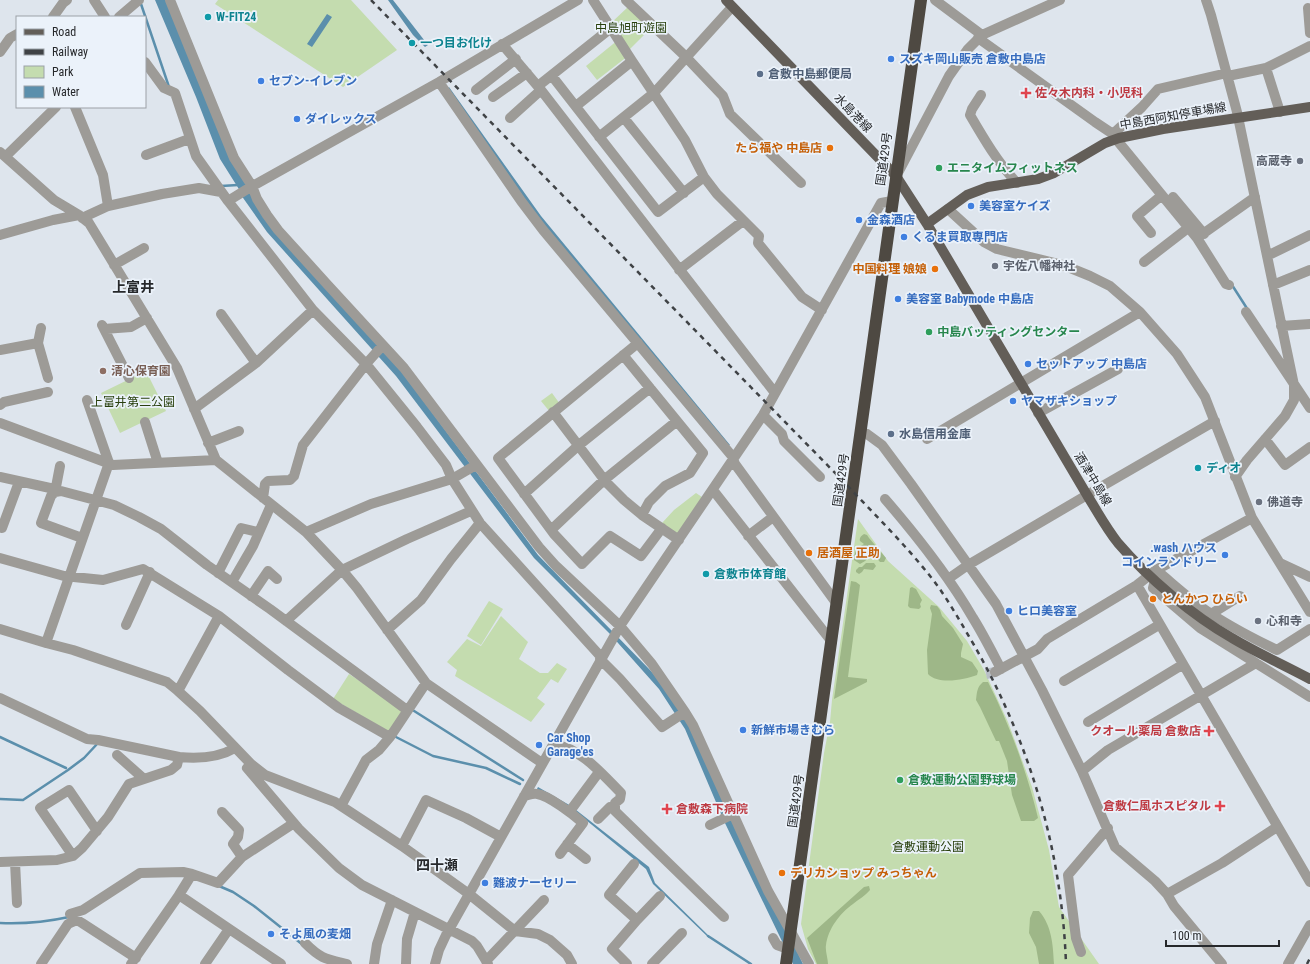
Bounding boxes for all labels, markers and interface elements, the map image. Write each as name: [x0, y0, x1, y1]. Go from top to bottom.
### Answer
place label: W-FIT24: [216, 10, 256, 24]
marker: W-FIT24: [203, 12, 213, 22]
legend: [16, 16, 146, 108]
park label: 中島旭町遊園: [595, 21, 667, 35]
text: Road: [52, 25, 76, 39]
place label: 一つ目お化け: [420, 36, 492, 50]
marker: 一つ目お化け: [407, 38, 417, 48]
text: Railway: [52, 45, 88, 59]
place label: スズキ岡山販売 倉敷中島店: [899, 52, 1046, 66]
marker: スズキ岡山販売 倉敷中島店: [886, 54, 896, 64]
text: Park: [52, 65, 74, 79]
place label: 倉敷中島郵便局: [768, 67, 852, 81]
marker: 倉敷中島郵便局: [755, 69, 765, 79]
place label: セブン-イレブン: [269, 74, 357, 88]
marker: セブン-イレブン: [256, 76, 266, 86]
text: Water: [52, 85, 80, 99]
place label: 佐々木内科・小児科: [1035, 86, 1143, 100]
marker: 佐々木内科・小児科: [1020, 87, 1032, 99]
street label: 水島港線: [831, 91, 875, 135]
street label: 中島西阿知停車場線: [1119, 100, 1227, 132]
place label: ダイレックス: [305, 112, 377, 126]
marker: ダイレックス: [292, 114, 302, 124]
street label: 国道429号: [873, 131, 895, 187]
place label: たら福や 中島店: [735, 141, 822, 155]
marker: たら福や 中島店: [825, 143, 835, 153]
place label: 高蔵寺: [1256, 154, 1292, 168]
marker: 高蔵寺: [1295, 156, 1305, 166]
place label: エニタイムフィットネス: [947, 161, 1078, 175]
marker: エニタイムフィットネス: [934, 163, 944, 173]
place label: 美容室ケイズ: [979, 199, 1050, 213]
marker: 美容室ケイズ: [966, 201, 976, 211]
place label: 金森酒店: [867, 213, 915, 227]
marker: 金森酒店: [854, 215, 864, 225]
place label: くるま買取専門店: [912, 230, 1008, 244]
marker: くるま買取専門店: [899, 232, 909, 242]
place label: 宇佐八幡神社: [1003, 259, 1075, 273]
marker: 宇佐八幡神社: [990, 261, 1000, 271]
place label: 中国料理 娘娘: [852, 262, 927, 276]
marker: 中国料理 娘娘: [930, 264, 940, 274]
district label: 上富井: [112, 279, 154, 295]
place label: 美容室 Babymode 中島店: [906, 292, 1034, 306]
marker: 美容室 Babymode 中島店: [893, 294, 903, 304]
place label: 中島バッティングセンター: [937, 325, 1080, 339]
marker: 中島バッティングセンター: [924, 327, 934, 337]
place label: セットアップ 中島店: [1036, 357, 1147, 371]
marker: セットアップ 中島店: [1023, 359, 1033, 369]
place label: 清心保育園: [111, 364, 171, 378]
marker: 清心保育園: [98, 366, 108, 376]
place label: ヤマザキショップ: [1021, 394, 1117, 408]
park label: 上富井第二公園: [91, 395, 175, 409]
marker: ヤマザキショップ: [1008, 396, 1018, 406]
place label: 水島信用金庫: [899, 427, 971, 441]
marker: 水島信用金庫: [886, 429, 896, 439]
street label: 酒津中島線: [1072, 450, 1114, 508]
street label: 国道429号: [830, 452, 852, 508]
place label: ディオ: [1206, 461, 1241, 475]
marker: ディオ: [1193, 463, 1203, 473]
place label: 佛道寺: [1267, 495, 1303, 509]
marker: 佛道寺: [1254, 497, 1264, 507]
place label: .wash ハウス コインランドリー: [1121, 541, 1217, 569]
place label: 居酒屋 正助: [817, 546, 880, 560]
marker: 居酒屋 正助: [804, 548, 814, 558]
marker: .wash ハウス コインランドリー: [1220, 550, 1230, 560]
place label: 倉敷市体育館: [714, 567, 786, 581]
marker: 倉敷市体育館: [701, 569, 711, 579]
place label: とんかつ ひらい: [1161, 592, 1248, 606]
marker: とんかつ ひらい: [1148, 594, 1158, 604]
place label: ヒロ美容室: [1017, 604, 1077, 618]
marker: ヒロ美容室: [1004, 606, 1014, 616]
place label: 心和寺: [1266, 614, 1302, 628]
marker: 心和寺: [1253, 616, 1263, 626]
place label: 新鮮市場きむら: [751, 723, 835, 737]
place label: クオール薬局 倉敷店: [1090, 724, 1201, 738]
marker: 新鮮市場きむら: [738, 725, 748, 735]
marker: クオール薬局 倉敷店: [1204, 726, 1214, 736]
place label: Car Shop Garage'es: [547, 731, 594, 759]
marker: Car Shop Garage'es: [534, 740, 544, 750]
street label: 国道429号: [785, 773, 807, 829]
place label: 倉敷運動公園野球場: [908, 773, 1016, 787]
marker: 倉敷運動公園野球場: [895, 775, 905, 785]
place label: 倉敷仁風ホスピタル: [1103, 799, 1211, 813]
marker: 倉敷仁風ホスピタル: [1214, 800, 1226, 812]
place label: 倉敷森下病院: [676, 802, 748, 816]
marker: 倉敷森下病院: [661, 803, 673, 815]
park label: 倉敷運動公園: [892, 840, 964, 854]
district label: 四十瀬: [416, 857, 458, 873]
place label: デリカショップ みっちゃん: [790, 866, 937, 880]
marker: デリカショップ みっちゃん: [777, 868, 787, 878]
place label: 難波ナーセリー: [493, 876, 577, 890]
marker: 難波ナーセリー: [480, 878, 490, 888]
scale bar: [1166, 922, 1279, 948]
place label: そよ風の麦畑: [279, 927, 351, 941]
marker: そよ風の麦畑: [266, 929, 276, 939]
text: 100 m: [1172, 929, 1202, 943]

